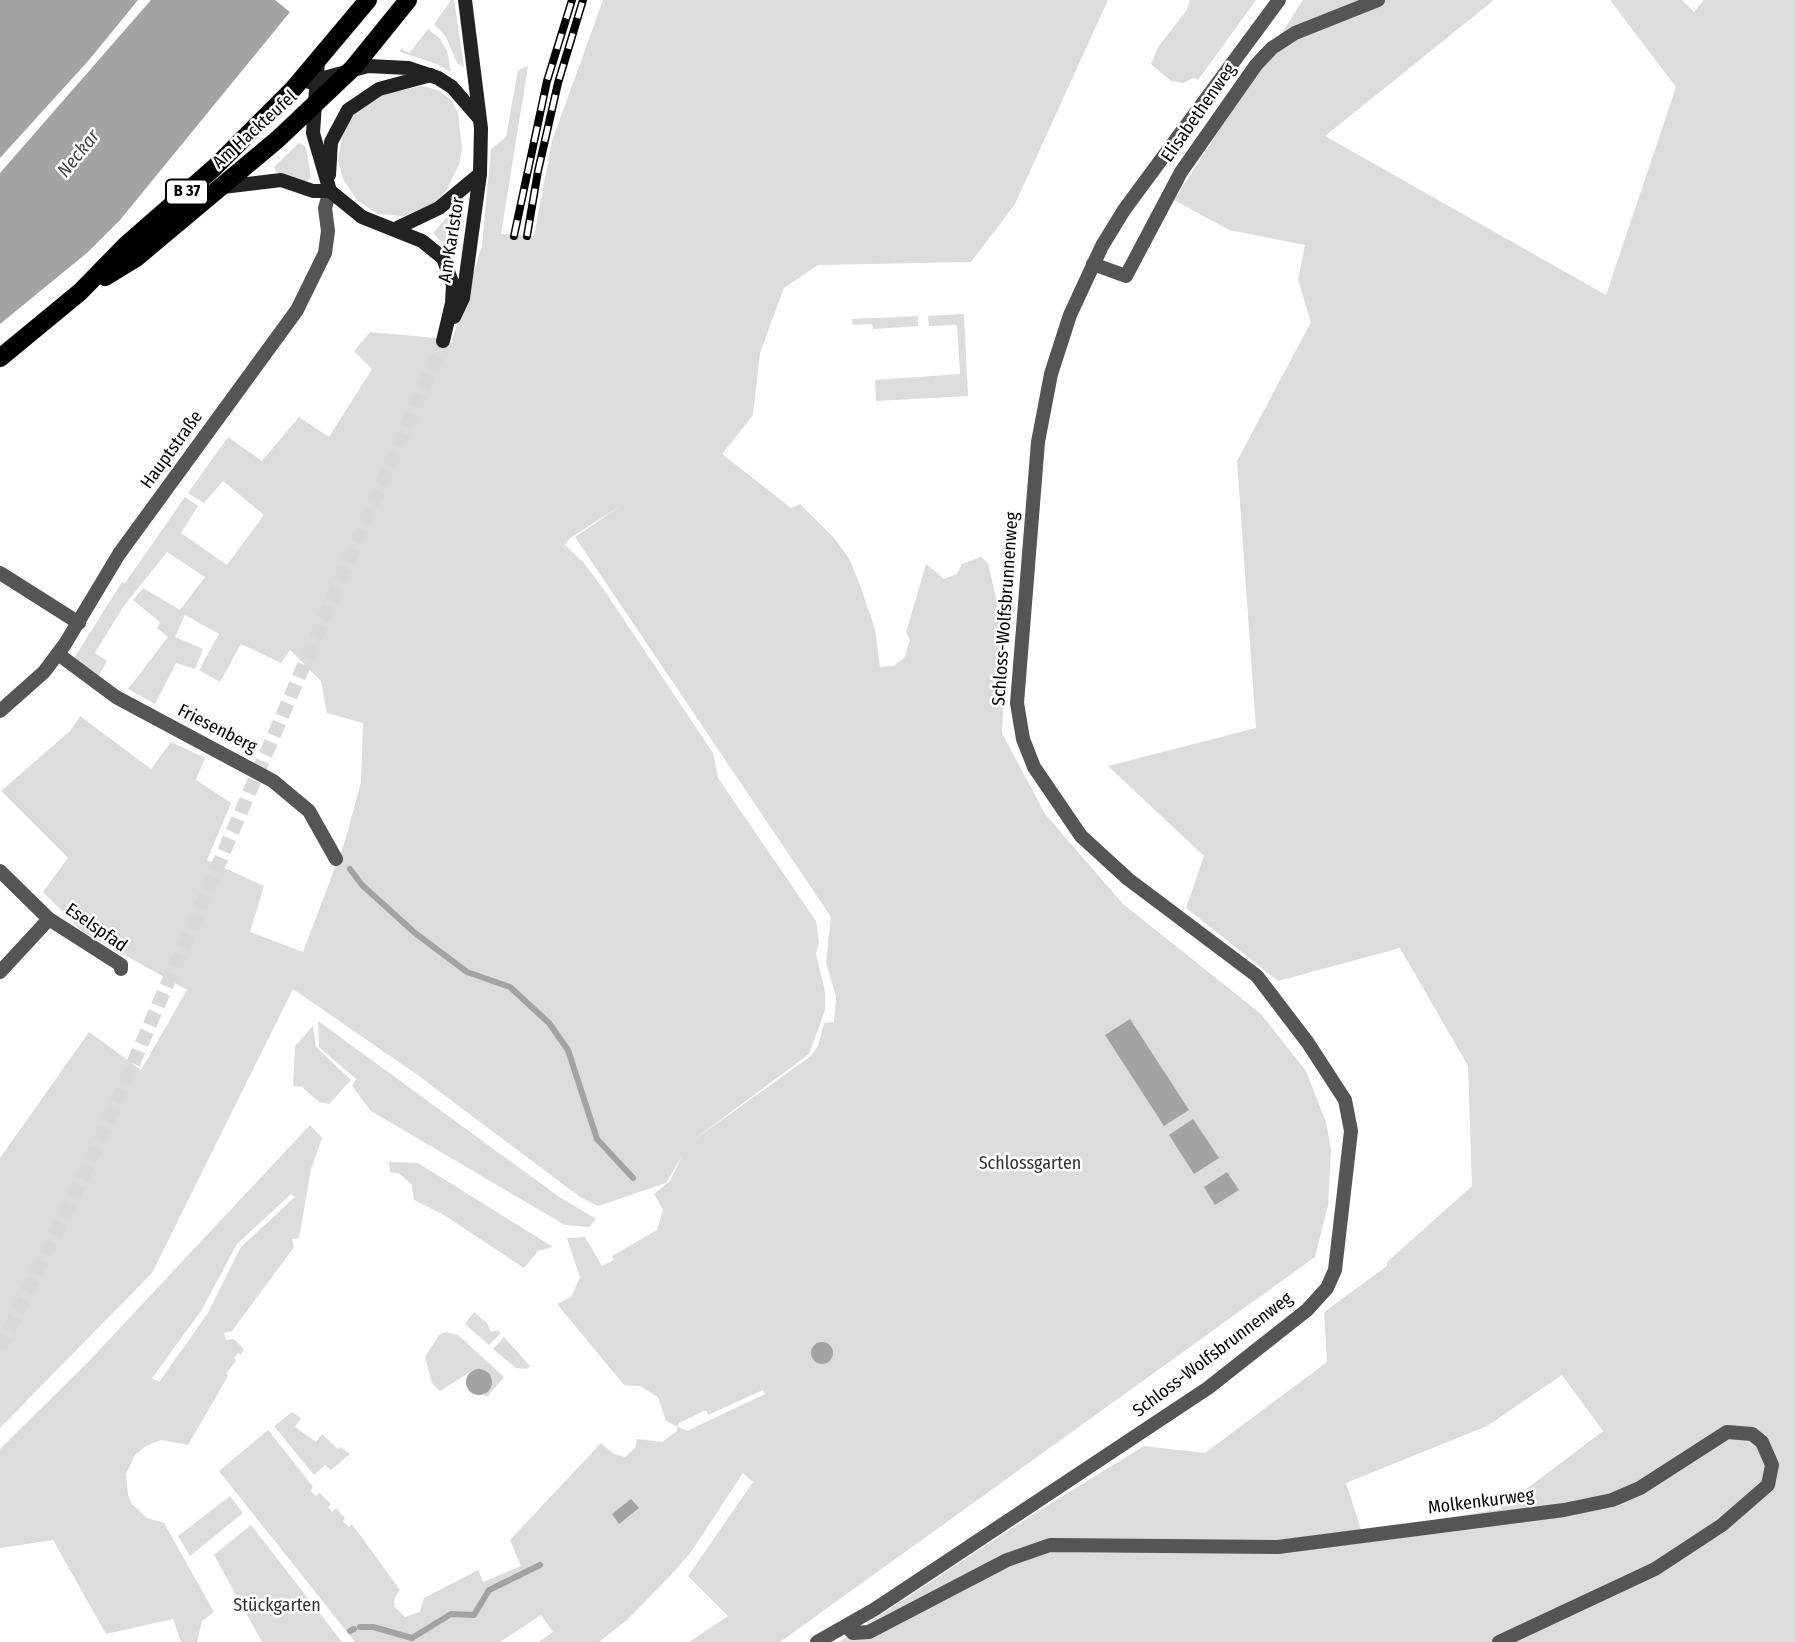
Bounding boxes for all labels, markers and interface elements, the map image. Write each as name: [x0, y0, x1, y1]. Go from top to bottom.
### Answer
street label: Elisabethenweg: [1157, 60, 1241, 166]
street label: Am Hackteufel: [208, 86, 302, 174]
water label: Neckar: [53, 126, 105, 182]
road number: B 37: [166, 180, 208, 204]
street label: Am Karlstor: [435, 196, 469, 284]
street label: Hauptstraße: [136, 407, 208, 493]
street label: Schloss-Wolfsbrunnenweg: [988, 511, 1024, 707]
street label: Friesenberg: [174, 700, 260, 758]
street label: Eselspfad: [61, 899, 131, 957]
park label: Schlossgarten: [979, 1153, 1081, 1175]
street label: Schloss-Wolfsbrunnenweg: [1129, 1288, 1297, 1422]
street label: Molkenkurweg: [1427, 1485, 1535, 1519]
park label: Stückgarten: [233, 1595, 321, 1617]

